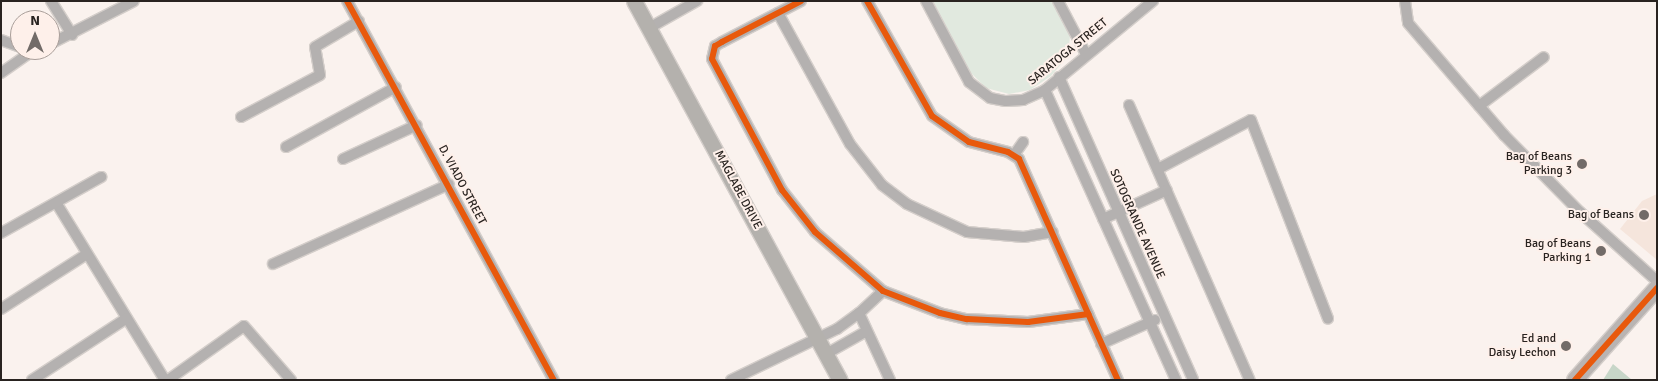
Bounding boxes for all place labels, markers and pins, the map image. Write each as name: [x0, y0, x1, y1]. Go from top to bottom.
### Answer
place label: Bag of Beans Parking 3: [1506, 150, 1572, 178]
marker: Bag of Beans Parking 3: [1576, 158, 1588, 170]
place label: Bag of Beans: [1568, 208, 1634, 222]
marker: Bag of Beans: [1638, 209, 1650, 221]
place label: Bag of Beans Parking 1: [1525, 237, 1591, 265]
marker: Bag of Beans Parking 1: [1595, 245, 1607, 257]
place label: Ed and Daisy Lechon: [1489, 332, 1556, 360]
marker: Ed and Daisy Lechon: [1560, 340, 1572, 352]

